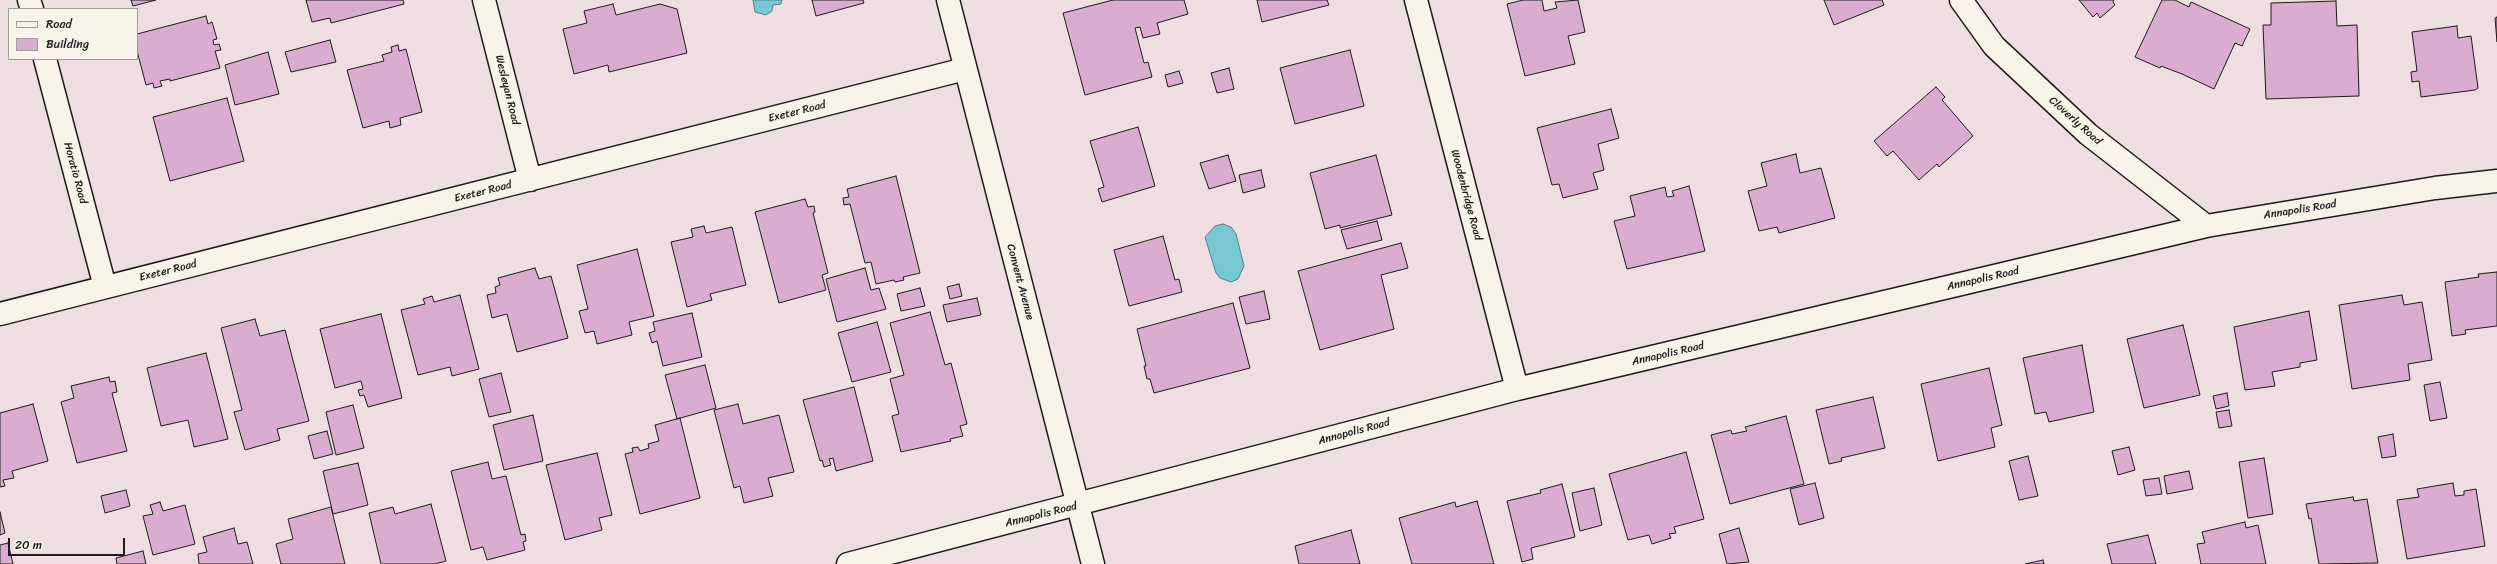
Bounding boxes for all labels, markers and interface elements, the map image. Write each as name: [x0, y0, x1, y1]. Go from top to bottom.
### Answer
legend: [8, 8, 138, 60]
text: Road: [46, 13, 72, 35]
text: Building: [46, 33, 89, 55]
street label: Wesleyan Road: [492, 54, 522, 126]
street label: Cloverly Road: [2046, 94, 2104, 148]
street label: Exeter Road: [767, 98, 827, 126]
street label: Horatio Road: [60, 141, 90, 205]
street label: Woodenbridge Road: [1448, 148, 1484, 242]
street label: Exeter Road: [453, 178, 513, 206]
street label: Annapolis Road: [2263, 198, 2337, 222]
street label: Convent Avenue: [1004, 243, 1036, 321]
street label: Exeter Road: [138, 257, 198, 285]
street label: Annapolis Road: [1946, 264, 2020, 294]
street label: Annapolis Road: [1631, 339, 1705, 369]
street label: Annapolis Road: [1317, 416, 1391, 448]
street label: Annapolis Road: [1004, 500, 1078, 530]
scale bar: [10, 530, 127, 556]
text: 20 m: [15, 534, 42, 556]

